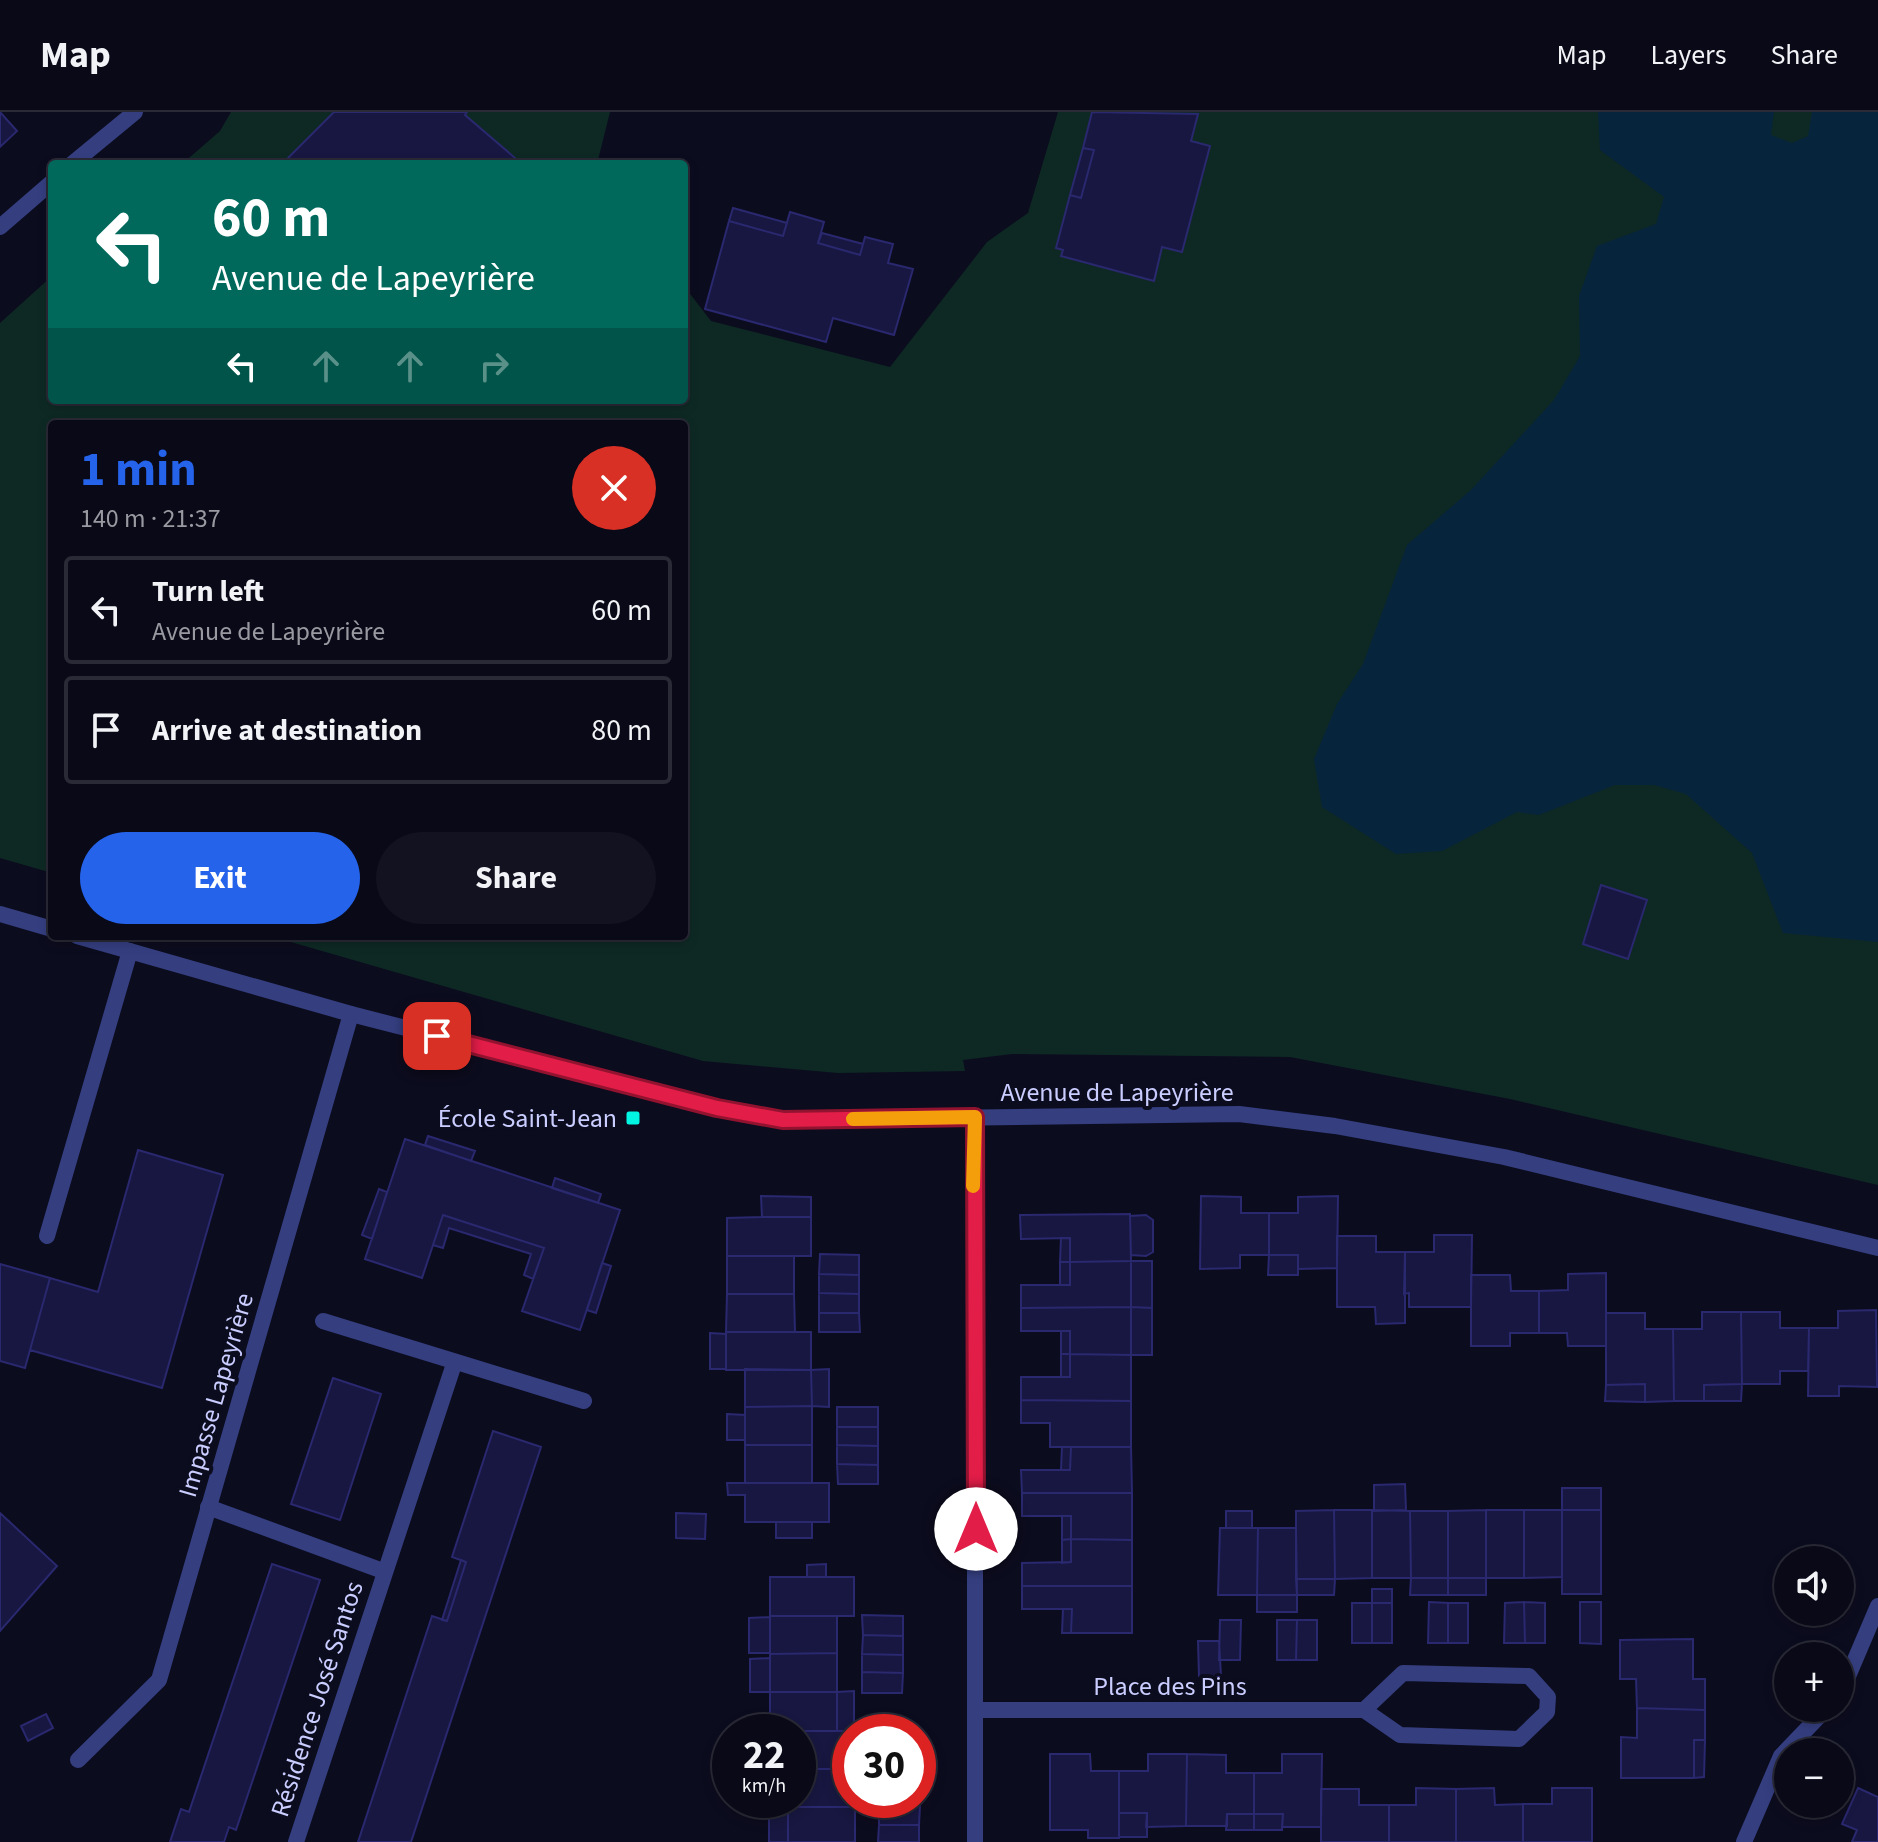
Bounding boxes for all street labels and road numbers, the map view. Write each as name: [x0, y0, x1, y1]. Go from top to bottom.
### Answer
street label: Avenue de Lapeyrière: [1000, 1074, 1234, 1111]
street label: Impasse Lapeyrière: [169, 1289, 263, 1501]
street label: Résidence José Santos: [261, 1576, 373, 1822]
street label: Place des Pins: [1093, 1668, 1247, 1705]

